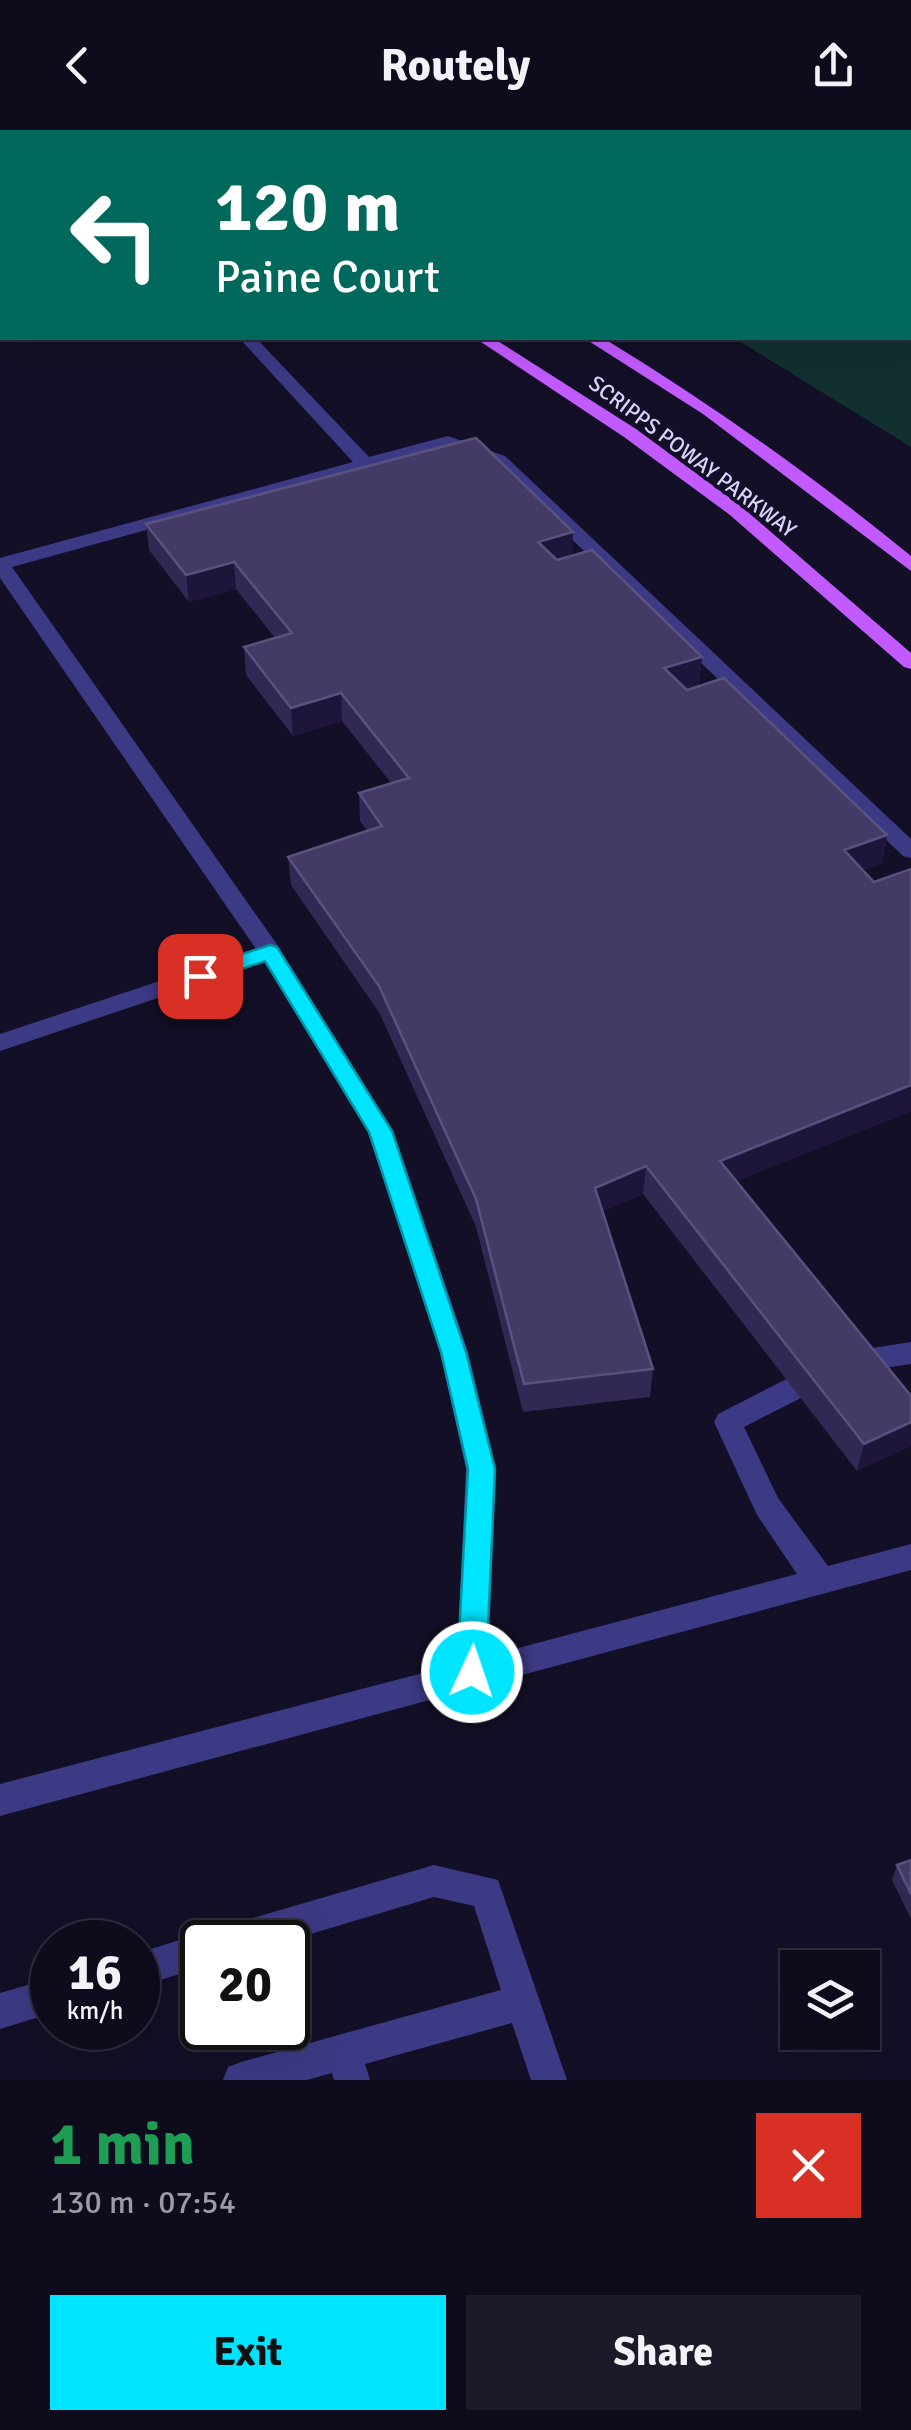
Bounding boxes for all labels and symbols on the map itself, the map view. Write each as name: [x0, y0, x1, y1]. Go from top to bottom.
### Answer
street label: SCRIPPS POWAY PARKWAY: [584, 370, 802, 543]
pin: [158, 934, 243, 1019]
position arrow: [420, 1620, 524, 1724]
speed limit sign: 20: [180, 1920, 310, 2050]

